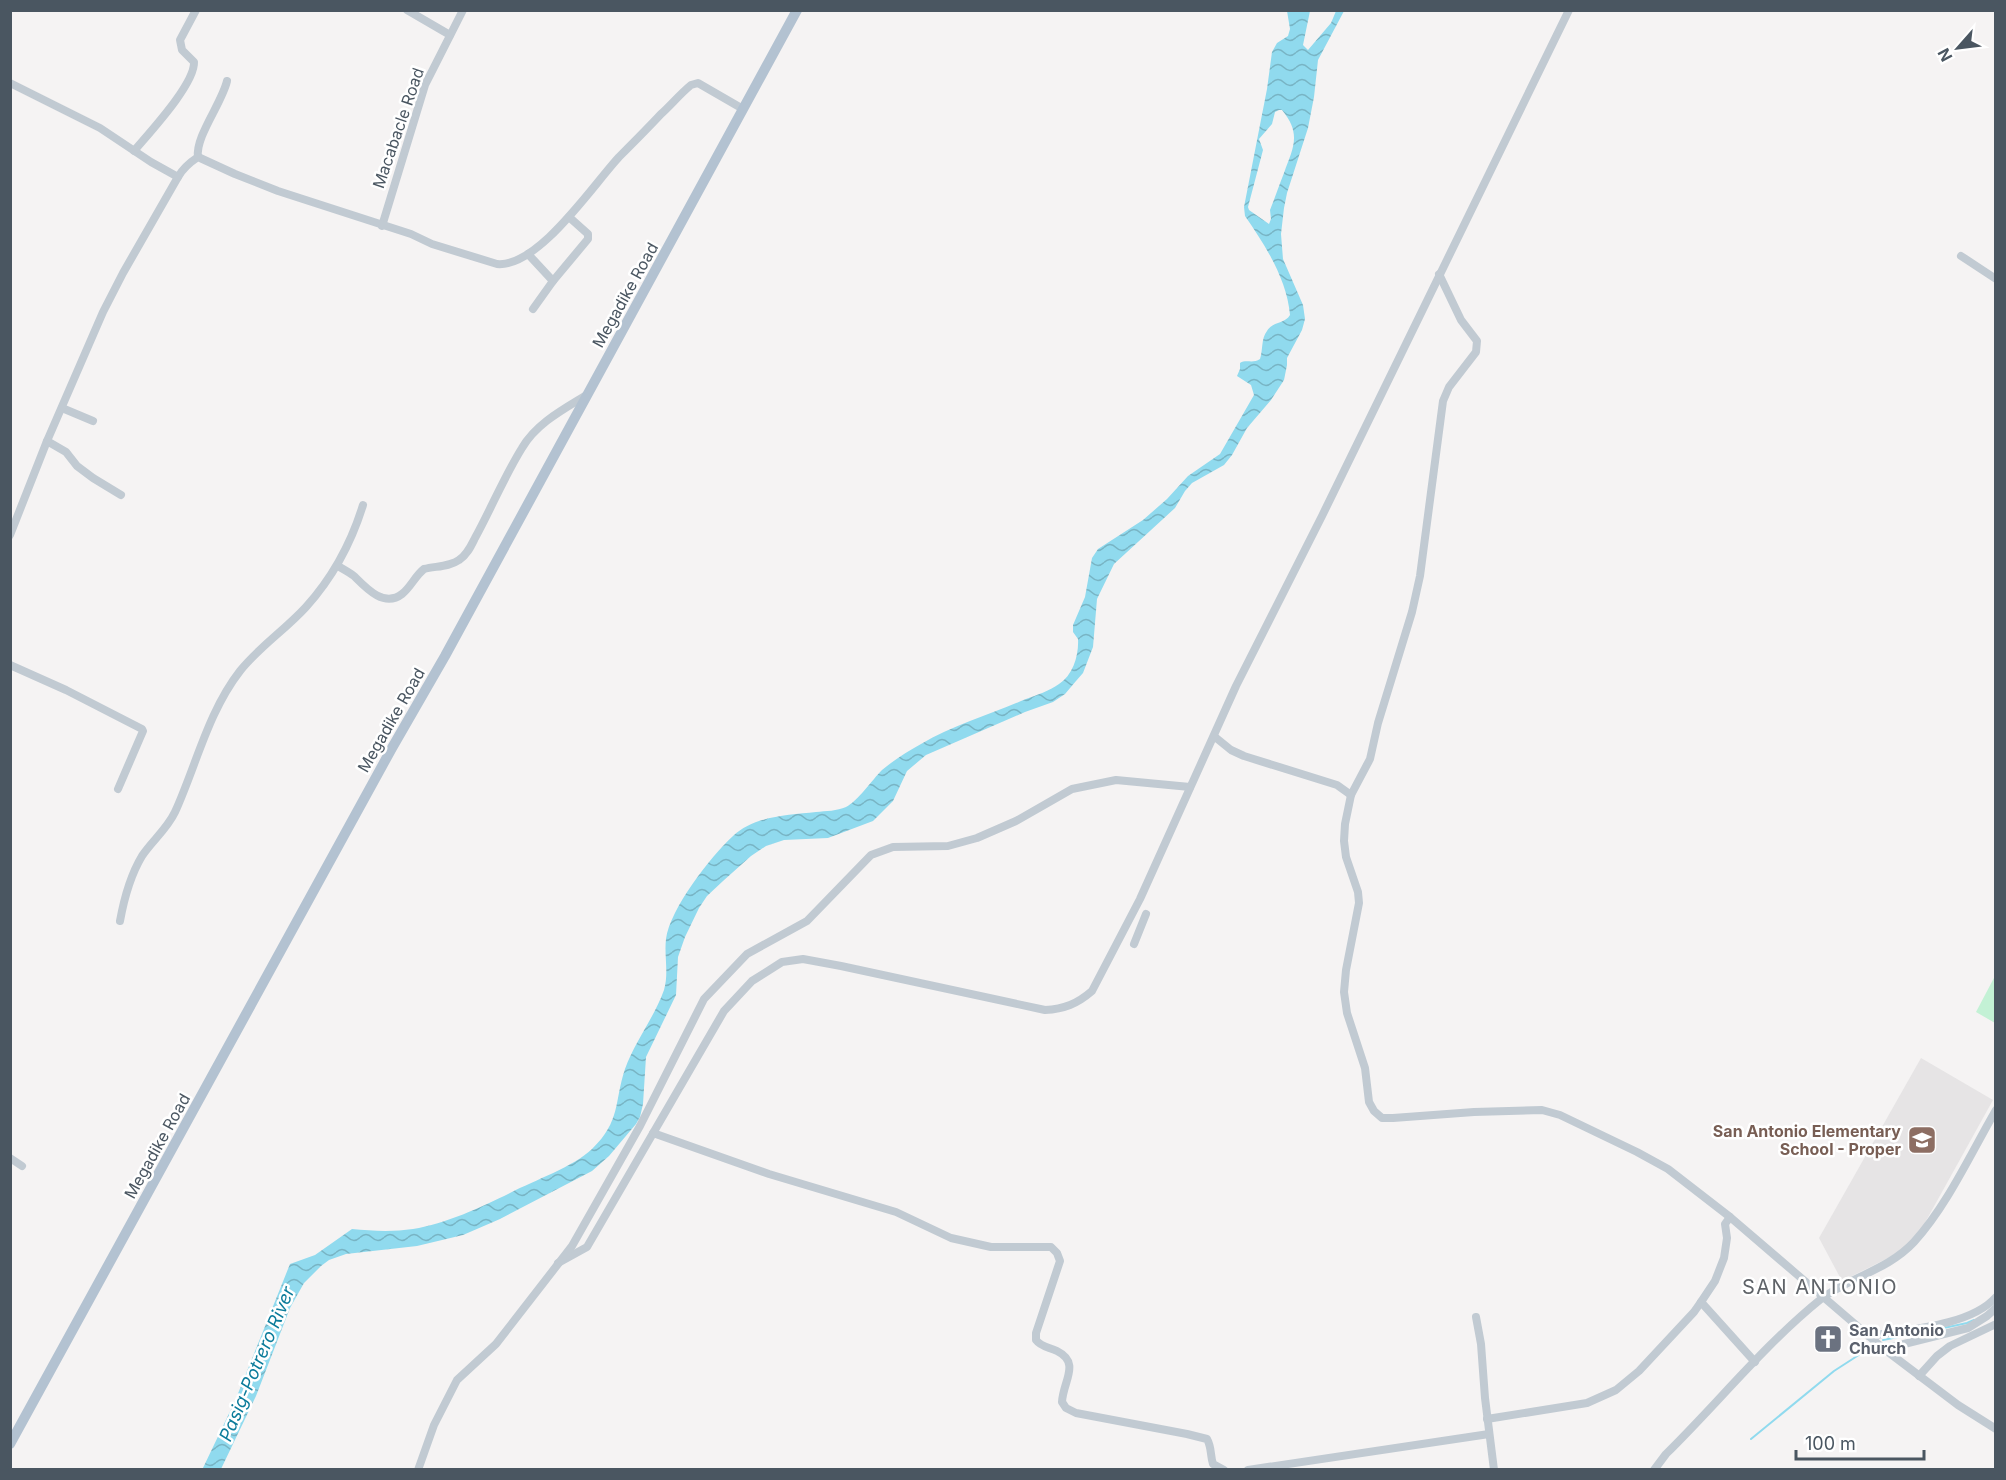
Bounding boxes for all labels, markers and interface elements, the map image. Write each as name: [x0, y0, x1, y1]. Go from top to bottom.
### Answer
north arrow: [1928, 18, 1988, 78]
text: N: [1933, 45, 1956, 65]
street label: Macabacle Road: [368, 65, 428, 191]
street label: Megadike Road: [588, 239, 662, 351]
street label: Megadike Road: [353, 664, 429, 776]
street label: Megadike Road: [120, 1090, 194, 1202]
place label: San Antonio Elementary School - Proper: [1713, 1121, 1901, 1159]
school or university icon: San Antonio Elementary School - Proper: [1906, 1124, 1938, 1156]
district label: SAN ANTONIO: [1742, 1275, 1898, 1299]
water label: Pasig-Potrero River: [214, 1282, 299, 1444]
place label: San Antonio Church: [1849, 1320, 1944, 1358]
church icon: San Antonio Church: [1812, 1323, 1844, 1355]
scale bar: [1796, 1423, 1924, 1461]
text: 100 m: [1805, 1433, 1856, 1454]

